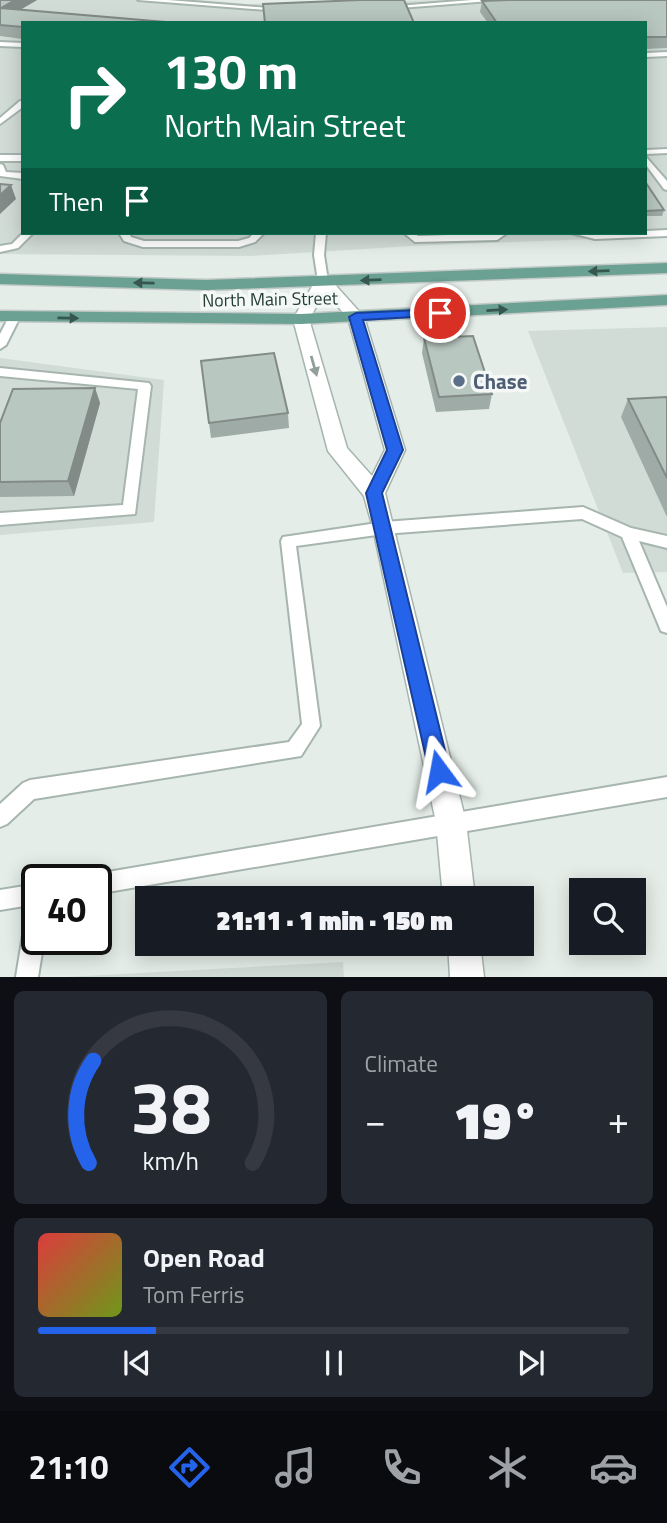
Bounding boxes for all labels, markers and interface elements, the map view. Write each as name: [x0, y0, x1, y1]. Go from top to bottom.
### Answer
text: 130 m: [164, 33, 298, 108]
icon: right: [49, 49, 140, 140]
text: North Main Street: [164, 101, 406, 149]
text: Then: [49, 182, 104, 221]
icon: arrive: [118, 182, 156, 220]
one-way arrow: [588, 266, 610, 277]
one-way arrow: [360, 274, 382, 286]
one-way arrow: [133, 278, 155, 289]
pin: [410, 283, 470, 343]
street label: North Main Street: [202, 284, 339, 314]
icon: arrive: [421, 294, 459, 332]
one-way arrow: [487, 304, 509, 315]
one-way arrow: [57, 312, 79, 323]
one-way arrow: [309, 355, 320, 377]
place label: Chase: [473, 365, 527, 397]
marker: Chase: [451, 373, 467, 389]
position arrow: [402, 734, 476, 808]
speed limit sign: 40: [21, 864, 112, 955]
map controls: [569, 878, 646, 955]
button: search: [569, 878, 646, 955]
text: 21:11 · 1 min · 150 m: [216, 901, 453, 940]
text: Climate: [365, 1046, 438, 1081]
text: 38: [129, 1052, 211, 1162]
text: 19°: [454, 1080, 540, 1159]
text: −: [365, 1091, 386, 1149]
text: +: [608, 1091, 629, 1149]
text: km/h: [142, 1142, 199, 1180]
text: Open Road: [143, 1238, 265, 1277]
text: Tom Ferris: [143, 1277, 244, 1312]
icon: previous: [118, 1344, 156, 1382]
icon: pause: [315, 1344, 353, 1382]
icon: next: [512, 1344, 550, 1382]
text: 21:10: [29, 1443, 108, 1491]
icon: directions: [165, 1443, 214, 1492]
icon: music: [271, 1443, 320, 1492]
icon: phone: [377, 1443, 426, 1492]
icon: climate: [483, 1443, 532, 1492]
icon: car: [589, 1443, 638, 1492]

